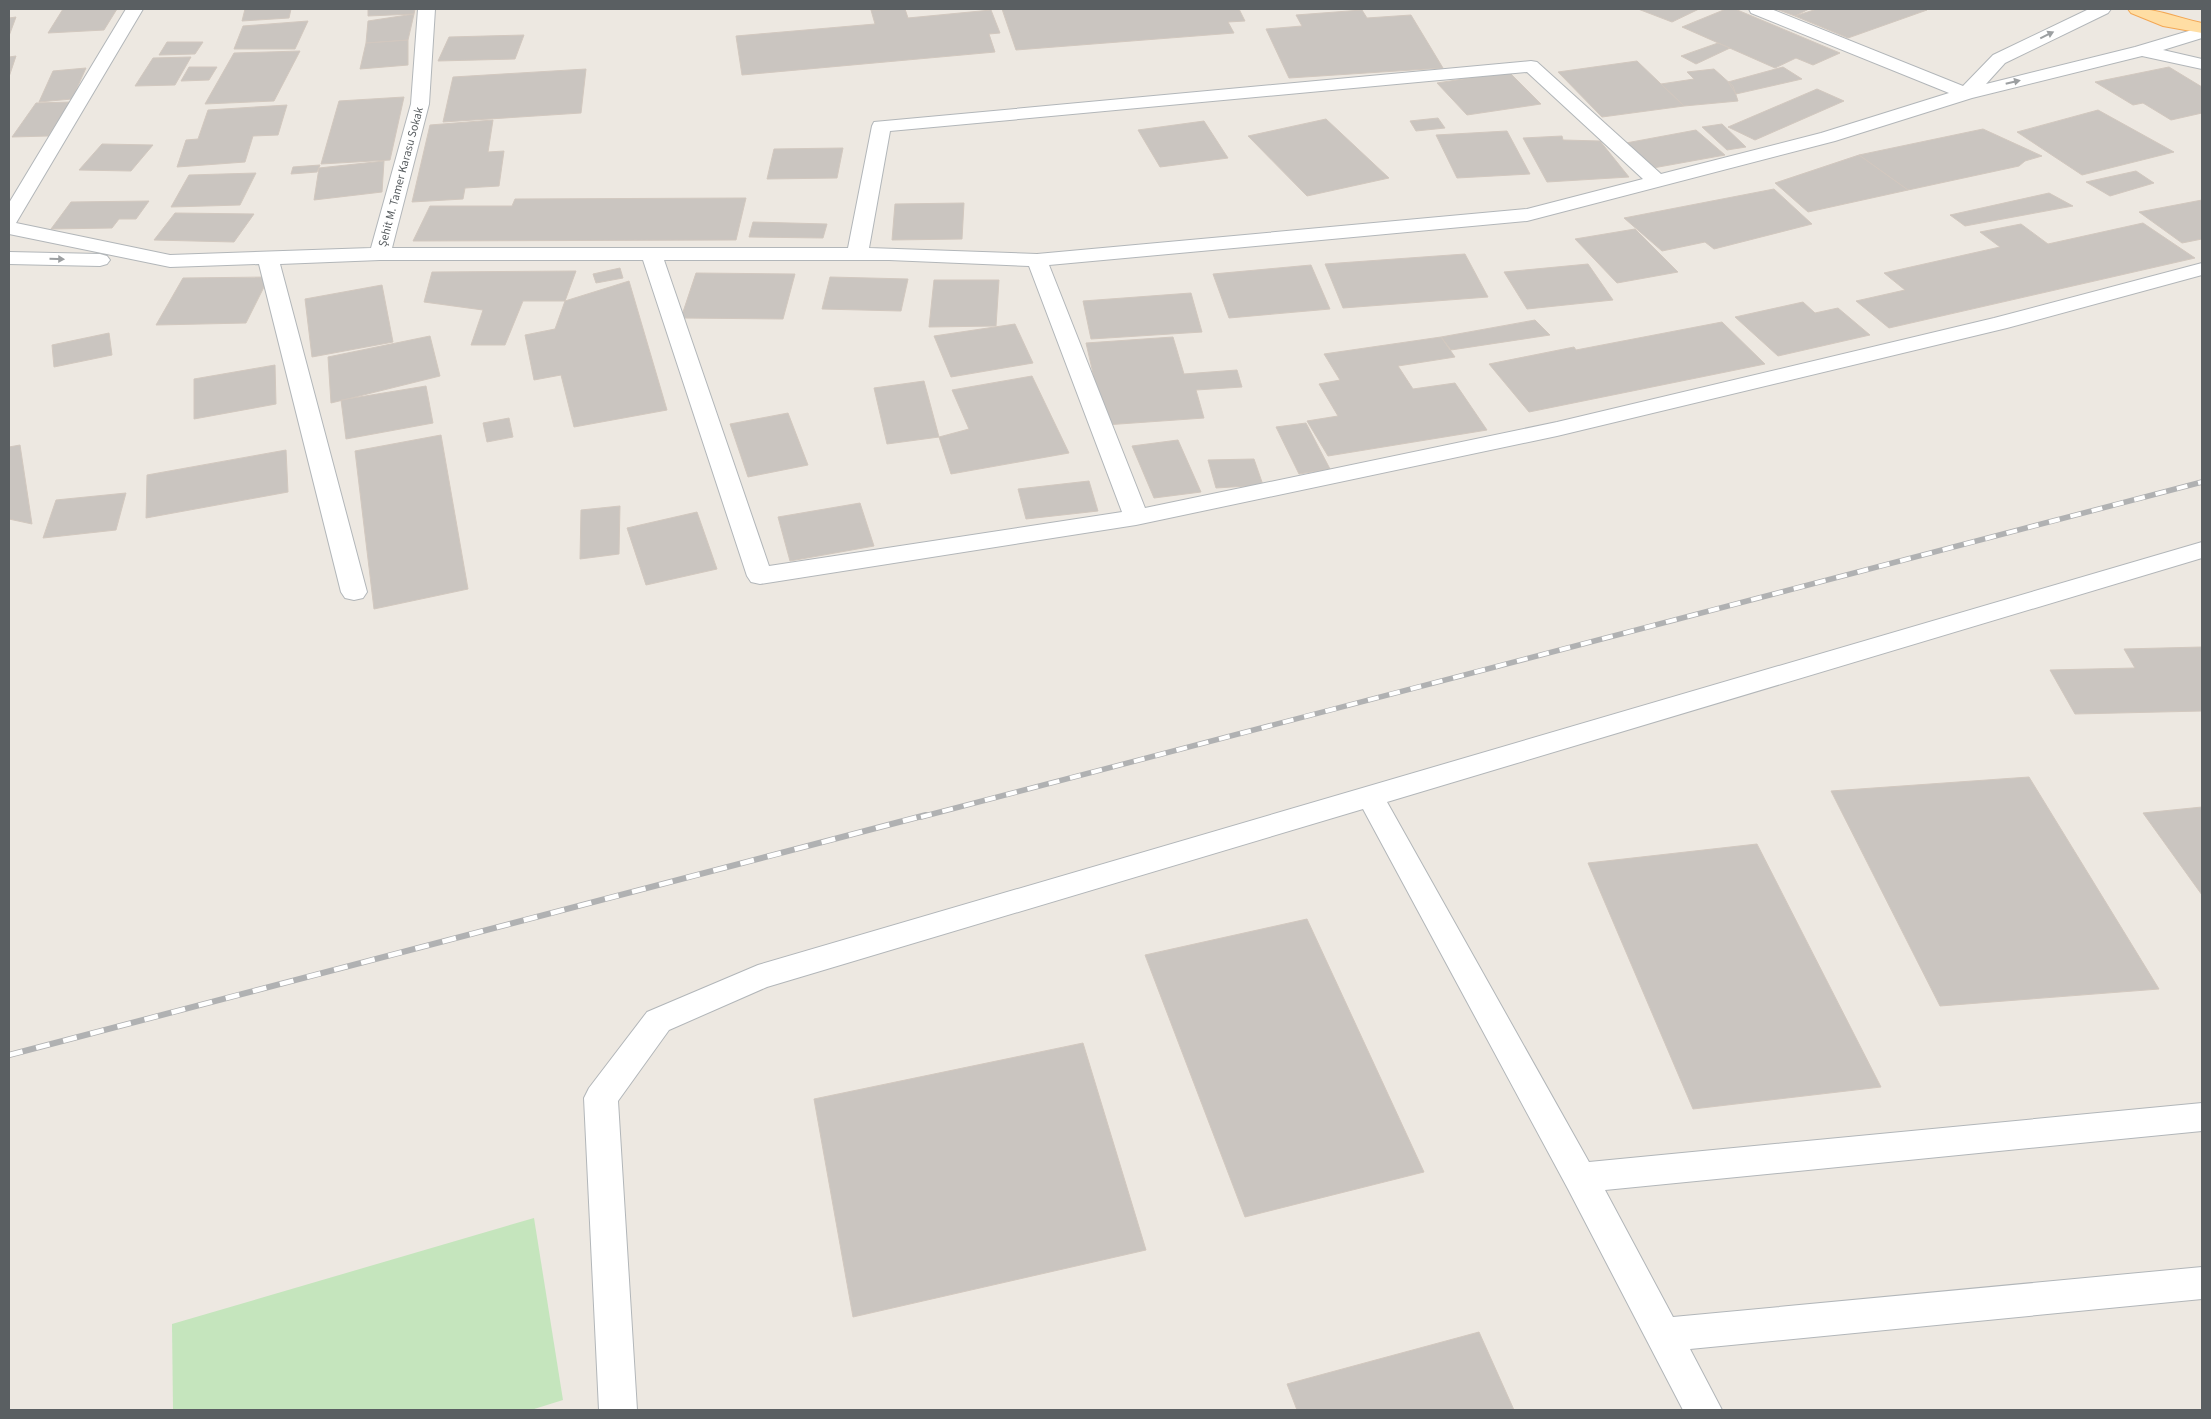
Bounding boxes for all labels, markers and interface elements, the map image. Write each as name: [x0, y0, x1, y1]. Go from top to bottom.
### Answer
one-way arrow: [2039, 31, 2054, 39]
one-way arrow: [2005, 78, 2021, 86]
street label: Şehit M. Tamer Karasu Sokak: [374, 105, 428, 249]
one-way arrow: [50, 255, 66, 263]

